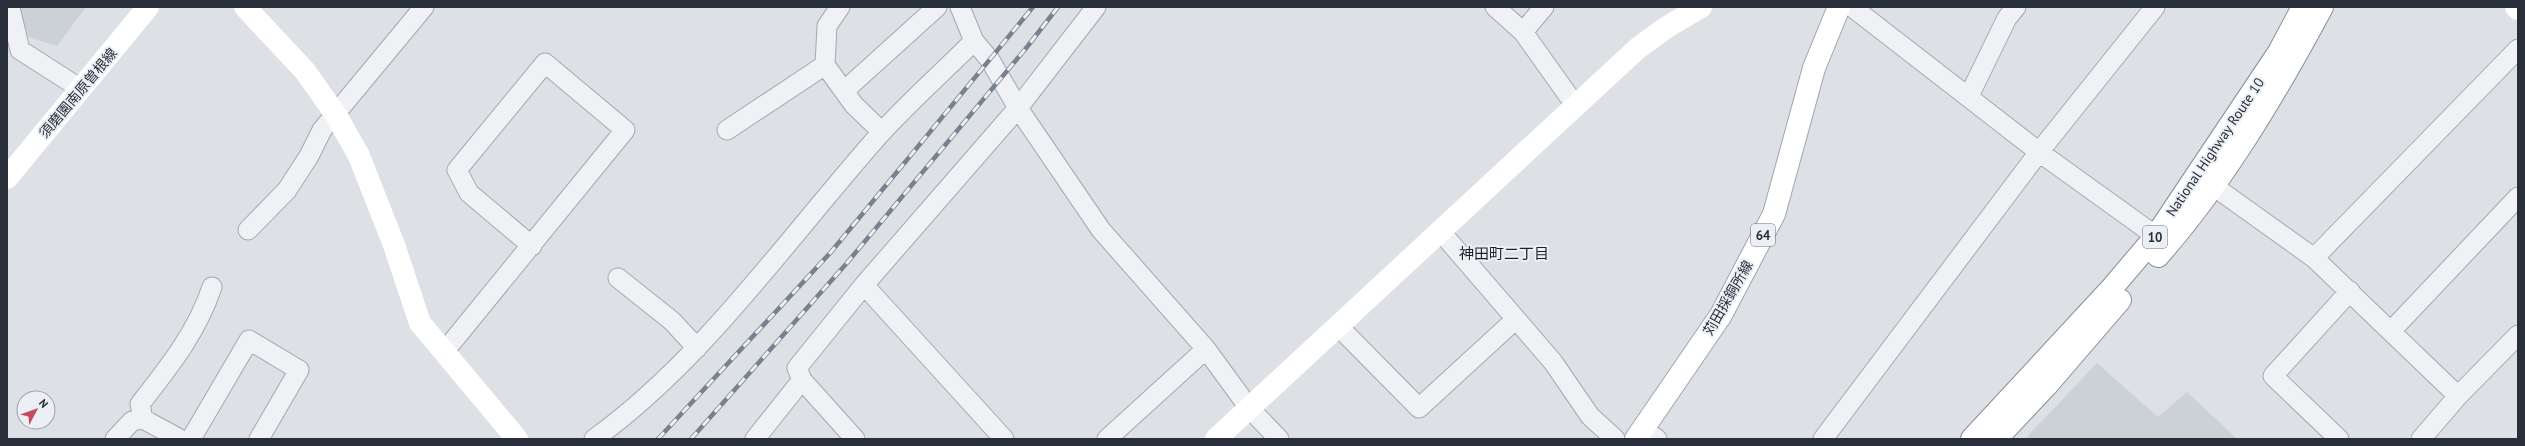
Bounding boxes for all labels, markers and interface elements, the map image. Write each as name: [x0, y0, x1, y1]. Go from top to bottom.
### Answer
street label: 須磨園南原曽根線: [35, 44, 121, 142]
street label: National Highway Route 10: [2162, 74, 2268, 220]
road number: 64: [1751, 224, 1775, 246]
road number: 10: [2143, 226, 2167, 248]
district label: 神田町二丁目: [1459, 244, 1549, 263]
street label: 苅田採銅所線: [1699, 257, 1757, 339]
north arrow: [16, 390, 56, 430]
text: N: [36, 396, 51, 411]

